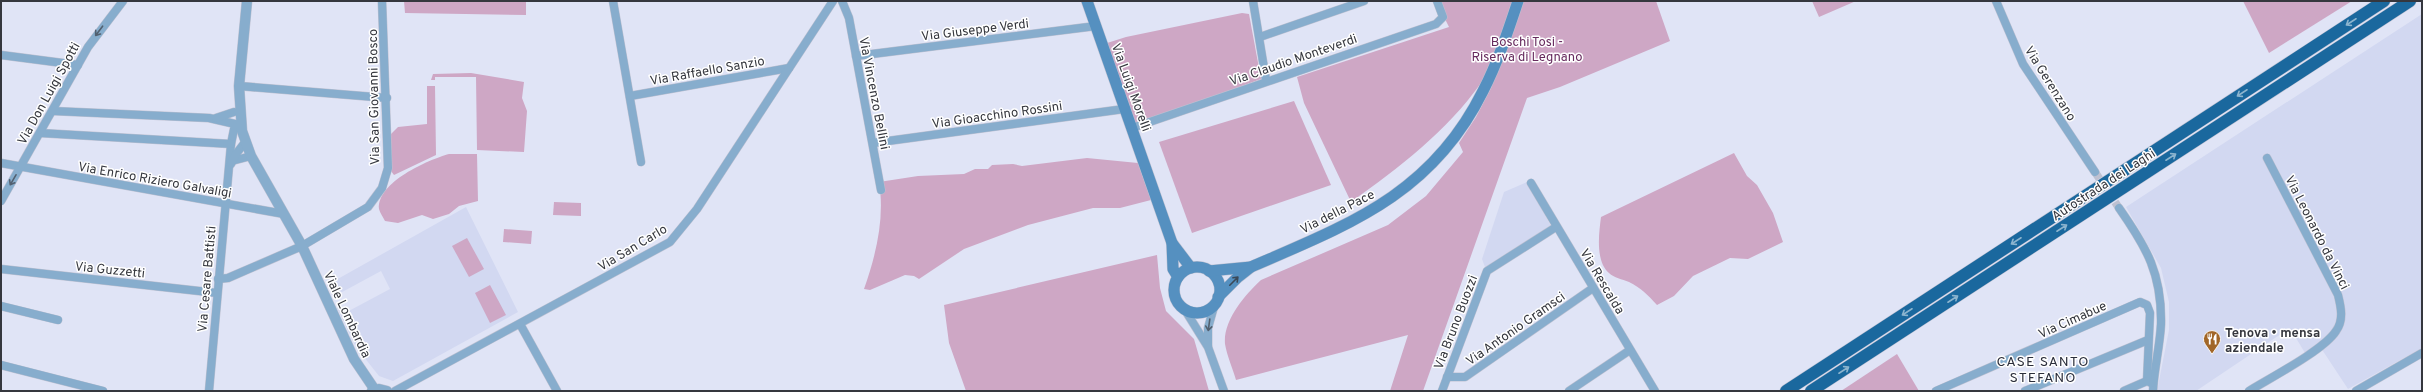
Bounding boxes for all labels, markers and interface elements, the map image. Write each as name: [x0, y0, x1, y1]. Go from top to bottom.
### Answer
street label: Via Giuseppe Verdi: [920, 16, 1030, 46]
one-way arrow: [2346, 18, 2357, 26]
one-way arrow: [94, 26, 103, 37]
street label: Via San Giovanni Bosco: [366, 29, 384, 165]
street label: Via Claudio Monteverdi: [1228, 32, 1360, 90]
park label: Boschi Tosi - Riserva di Legnano: [1471, 35, 1583, 66]
street label: Via Vincenzo Bellini: [854, 36, 892, 151]
street label: Via Don Luigi Spotti: [15, 40, 85, 148]
street label: Via Luigi Morelli: [1107, 41, 1153, 134]
street label: Via Gerenzano: [2020, 44, 2079, 124]
street label: Via Raffaello Sanzio: [649, 54, 766, 90]
one-way arrow: [2236, 90, 2248, 98]
street label: Via Gioacchino Rossini: [931, 99, 1064, 133]
street label: Autostrada dei Laghi: [2049, 146, 2159, 225]
one-way arrow: [2165, 152, 2177, 160]
street label: Via Enrico Riziero Galvaligi: [77, 160, 233, 202]
street label: Via Leonardo da Vinci: [2281, 173, 2352, 293]
one-way arrow: [8, 174, 16, 186]
street label: Via della Pace: [1298, 187, 1378, 238]
street label: Via San Carlo: [596, 222, 671, 276]
one-way arrow: [2056, 224, 2067, 232]
street label: Via Cesare Battisti: [195, 225, 221, 333]
one-way arrow: [2011, 237, 2022, 245]
street label: Via Rescalda: [1575, 246, 1627, 318]
street label: Via Guzzetti: [74, 259, 146, 283]
street label: Viale Lombardia: [319, 269, 373, 361]
street label: Via Bruno Buozzi: [1432, 273, 1482, 372]
one-way arrow: [1229, 276, 1239, 286]
street label: Via Antonio Gramsci: [1463, 289, 1569, 370]
one-way arrow: [1947, 295, 1958, 303]
street label: Via Cimabue: [2036, 299, 2109, 343]
one-way arrow: [1902, 308, 1913, 316]
one-way arrow: [1205, 318, 1213, 331]
place label: Tenova • mensa aziendale: [2225, 326, 2320, 357]
restaurant icon: Tenova • mensa aziendale: [2202, 329, 2222, 354]
district label: CASE SANTO STEFANO: [1997, 354, 2089, 387]
one-way arrow: [1838, 366, 1849, 374]

